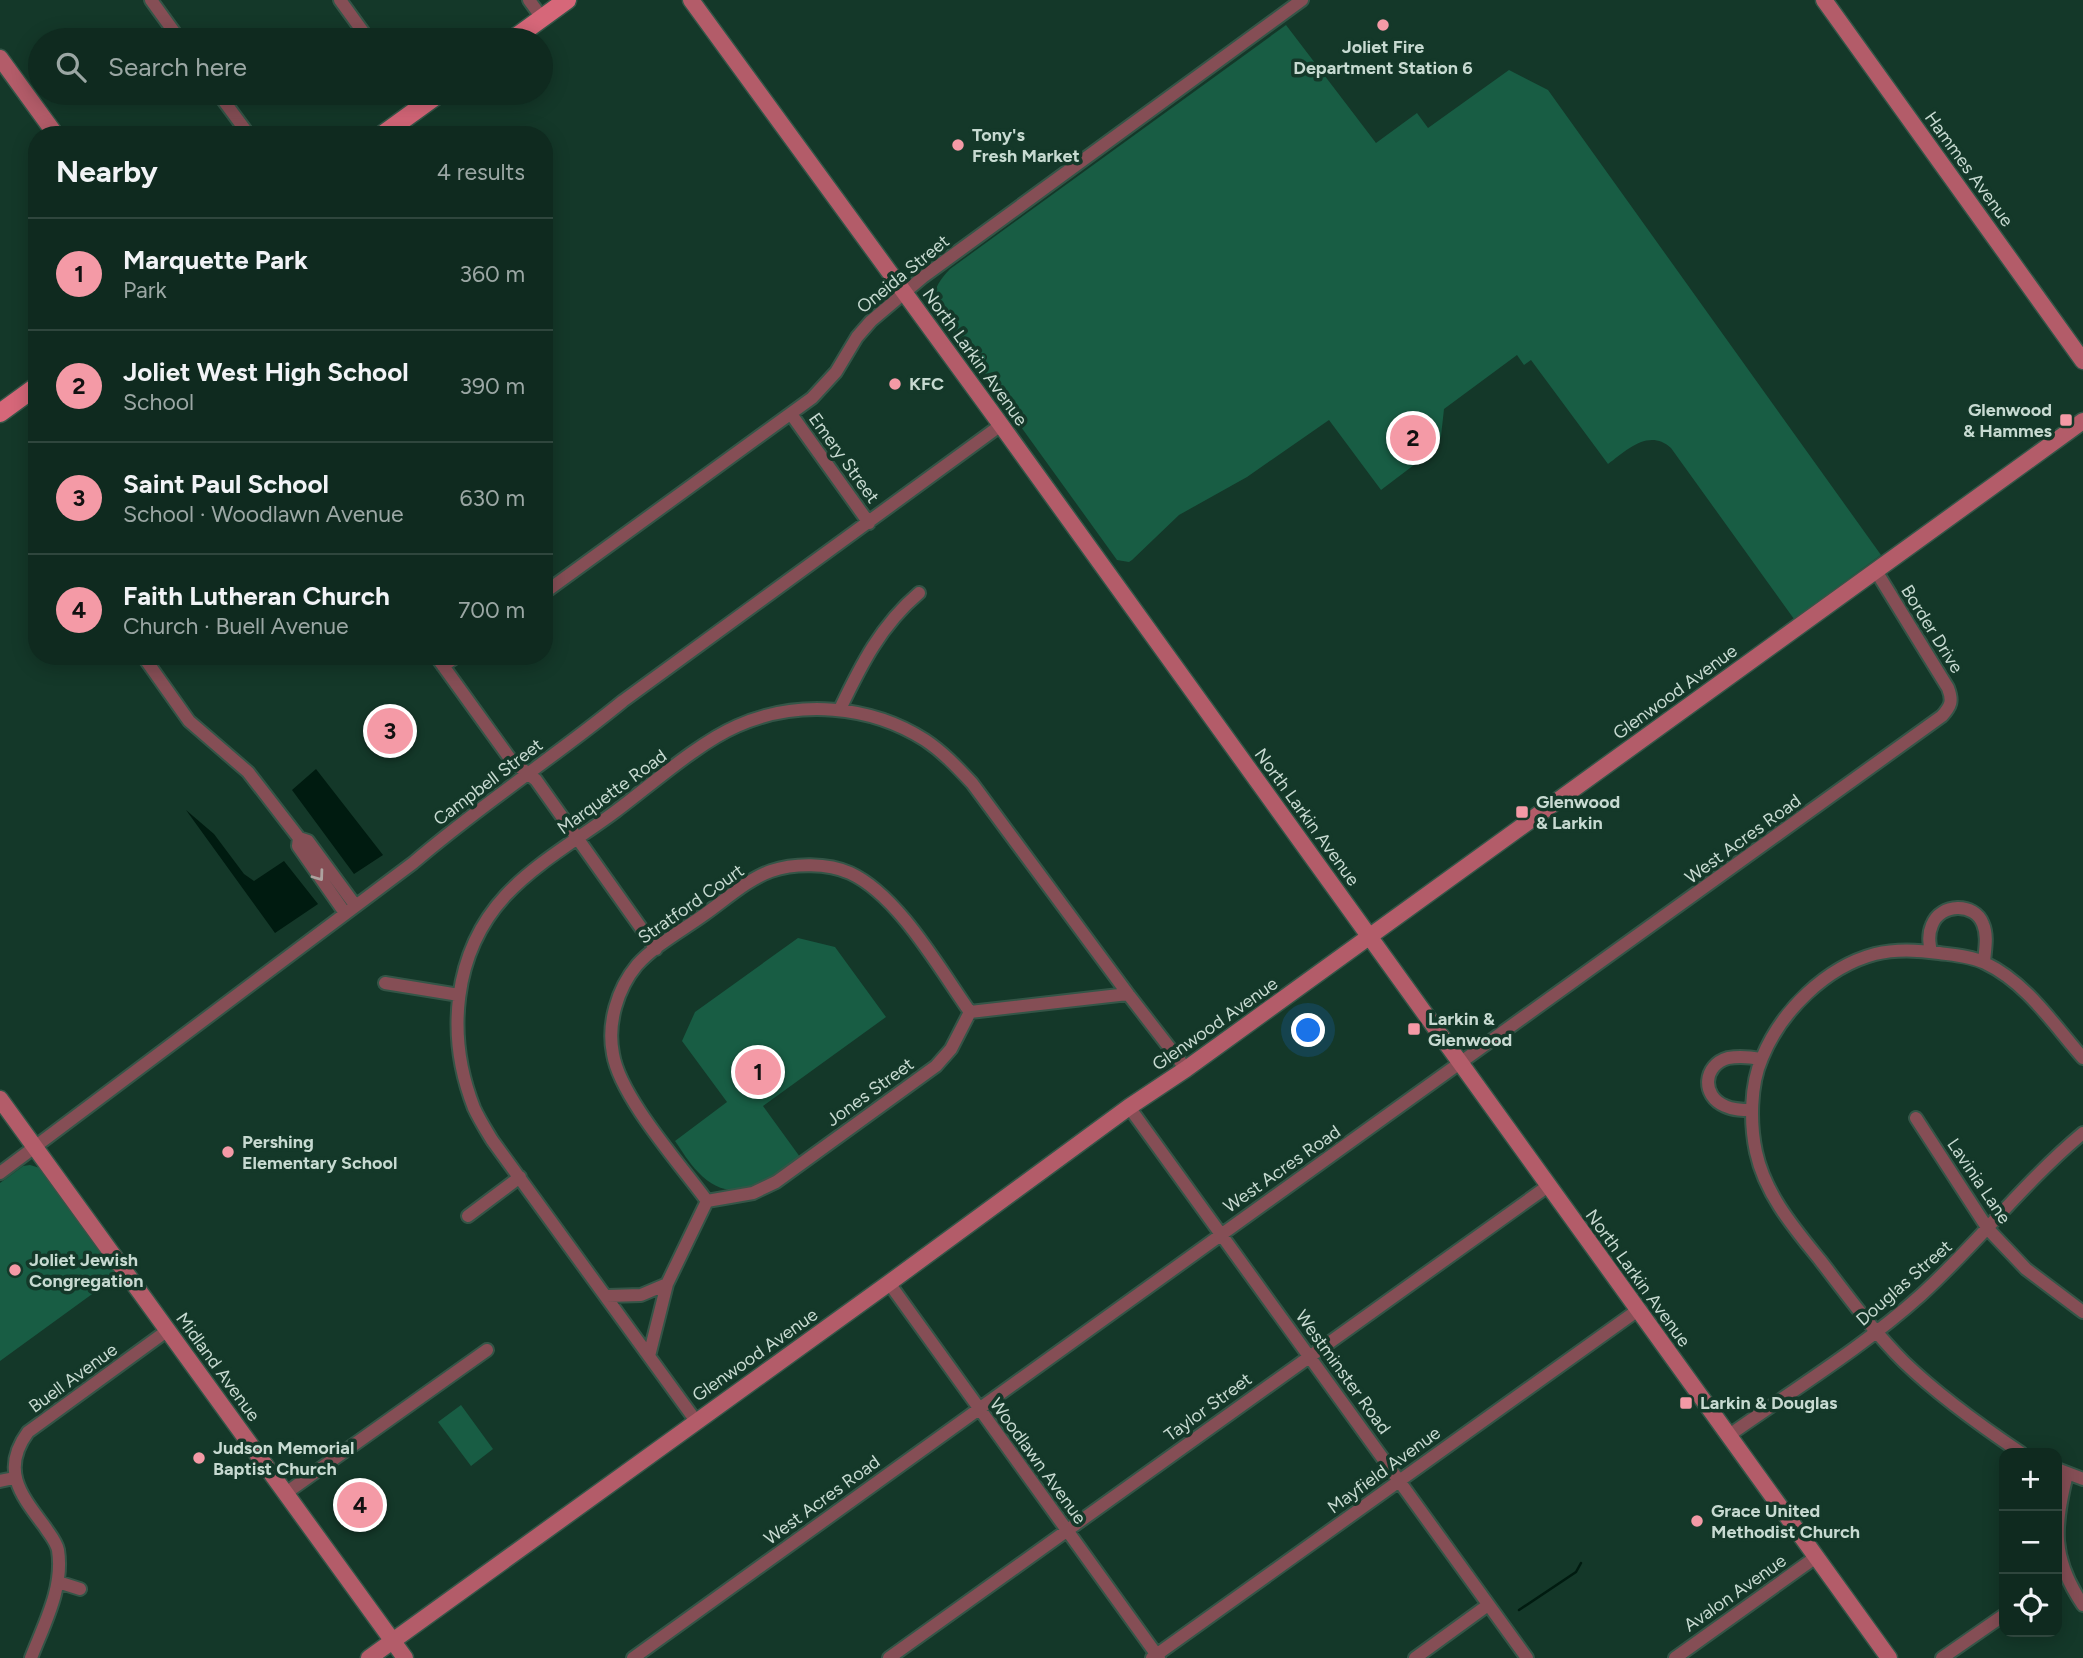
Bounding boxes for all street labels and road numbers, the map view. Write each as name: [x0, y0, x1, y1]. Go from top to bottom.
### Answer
street label: Hammes Avenue: [1920, 107, 2018, 231]
street label: Oneida Street: [852, 230, 954, 318]
street label: North Larkin Avenue: [918, 284, 1032, 430]
street label: Emery Street: [804, 409, 884, 508]
street label: Border Drive: [1896, 581, 1968, 677]
street label: Glenwood Avenue: [1609, 639, 1741, 744]
street label: Campbell Street: [429, 734, 547, 830]
street label: North Larkin Avenue: [1250, 744, 1364, 890]
street label: Marquette Road: [553, 745, 671, 839]
street label: West Acres Road: [1681, 790, 1805, 888]
street label: Stratford Court: [634, 859, 748, 949]
street label: Glenwood Avenue: [1148, 972, 1282, 1075]
street label: Jones Street: [822, 1053, 918, 1131]
street label: West Acres Road: [1219, 1120, 1345, 1218]
street label: Lavinia Lane: [1942, 1134, 2016, 1228]
street label: North Larkin Avenue: [1581, 1205, 1695, 1351]
street label: Douglas Street: [1852, 1235, 1957, 1331]
street label: Glenwood Avenue: [688, 1303, 822, 1406]
street label: Westminster Road: [1291, 1306, 1395, 1438]
street label: Midland Avenue: [171, 1308, 265, 1426]
street label: Buell Avenue: [24, 1338, 122, 1417]
street label: Taylor Street: [1160, 1368, 1256, 1446]
street label: Woodlawn Avenue: [985, 1394, 1091, 1528]
street label: Mayfield Avenue: [1323, 1422, 1445, 1518]
street label: West Acres Road: [760, 1451, 884, 1549]
street label: Avalon Avenue: [1680, 1549, 1791, 1636]

